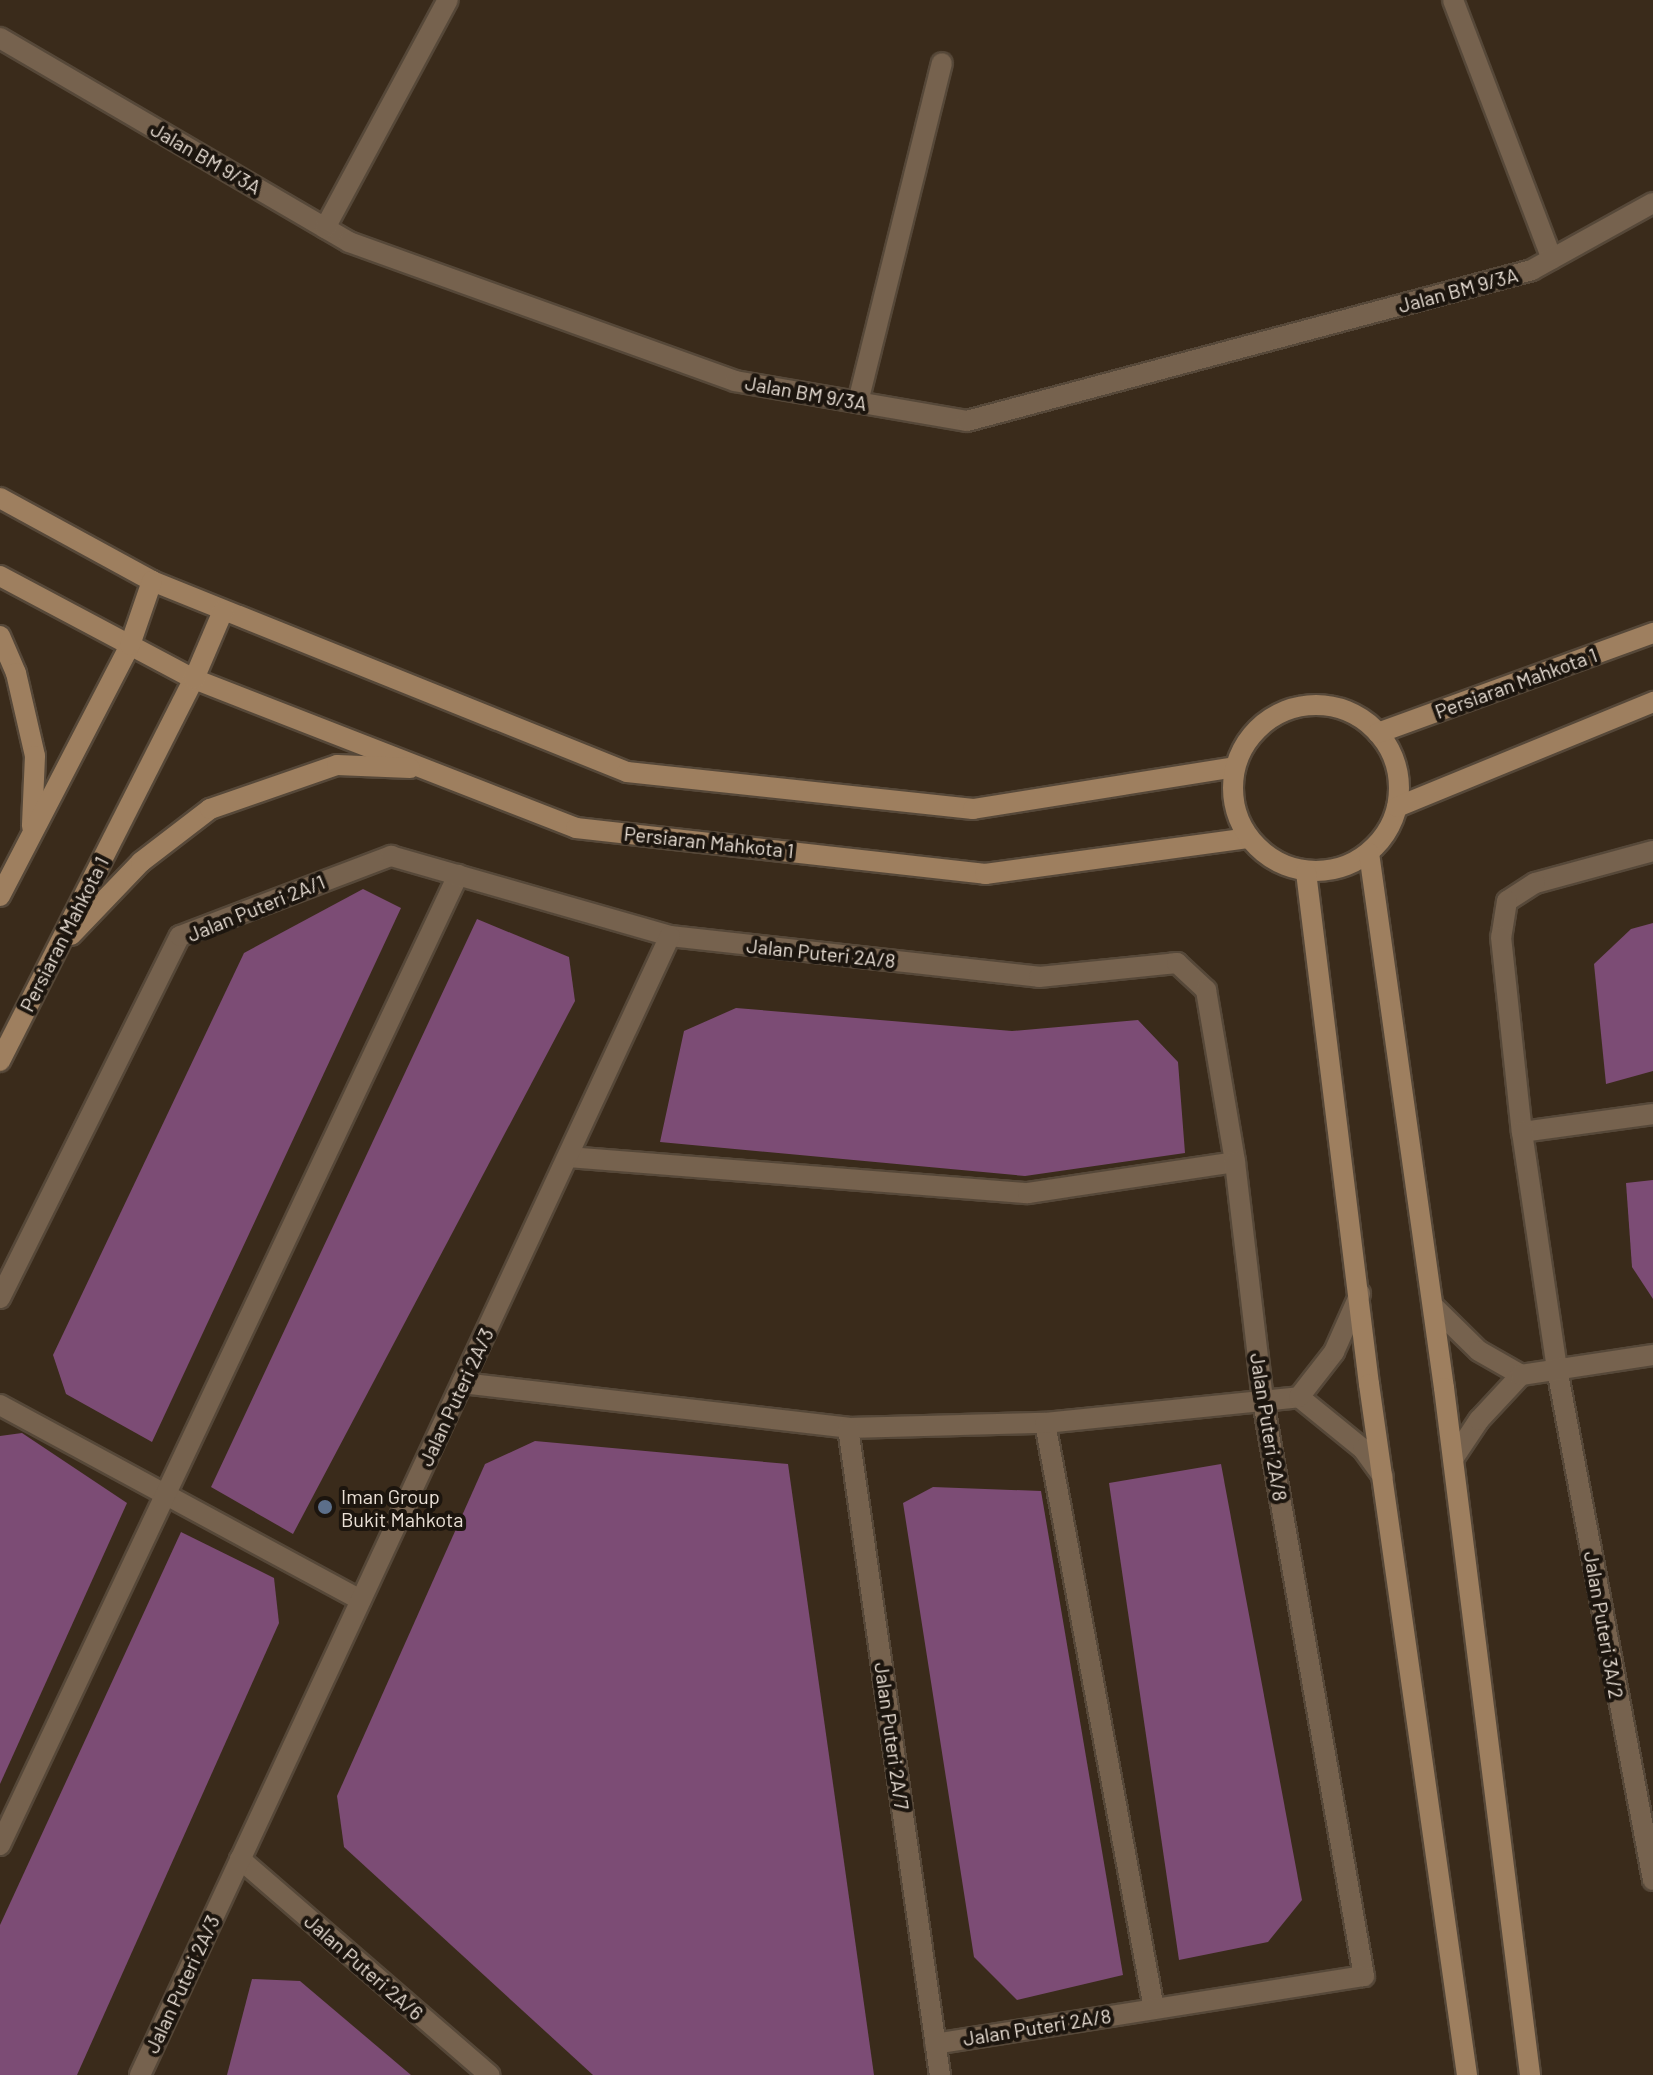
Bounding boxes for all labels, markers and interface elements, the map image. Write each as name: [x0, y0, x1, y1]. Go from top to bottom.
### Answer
street label: Jalan BM 9/3A: [147, 117, 265, 199]
street label: Jalan BM 9/3A: [1395, 262, 1521, 318]
street label: Jalan BM 9/3A: [743, 370, 869, 416]
street label: Persiaran Mahkota 1: [1432, 643, 1600, 723]
street label: Persiaran Mahkota 1: [623, 821, 795, 863]
street label: Persiaran Mahkota 1: [15, 852, 113, 1016]
street label: Jalan Puteri 2A/1: [184, 869, 328, 947]
street label: Jalan Puteri 2A/8: [745, 933, 897, 973]
street label: Jalan Puteri 2A/3: [414, 1324, 498, 1470]
street label: Jalan Puteri 2A/8: [1245, 1351, 1293, 1503]
place label: Iman Group Bukit Mahkota: [341, 1484, 464, 1531]
marker: Iman Group Bukit Mahkota: [316, 1498, 334, 1516]
street label: Jalan Puteri 3A/2: [1579, 1549, 1629, 1701]
street label: Jalan Puteri 2A/7: [870, 1661, 914, 1811]
street label: Jalan Puteri 2A/6: [300, 1909, 428, 2025]
street label: Jalan Puteri 2A/3: [140, 1911, 224, 2057]
street label: Jalan Puteri 2A/8: [961, 2003, 1113, 2051]

